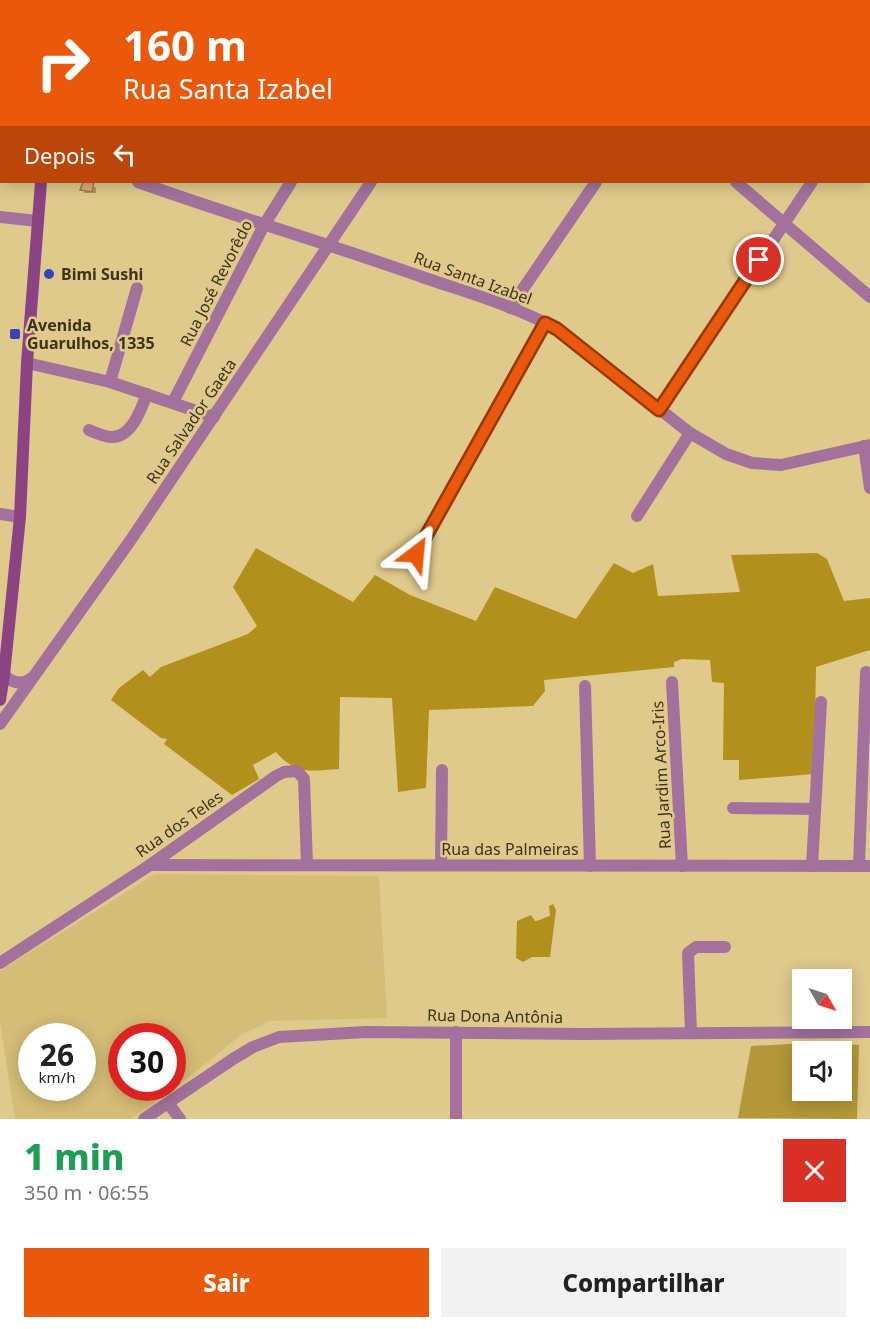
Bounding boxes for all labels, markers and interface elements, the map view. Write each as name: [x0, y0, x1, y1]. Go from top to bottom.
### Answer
text: 160 m: [123, 16, 247, 73]
icon: right: [24, 24, 102, 102]
text: Rua Santa Izabel: [123, 70, 333, 107]
icon: left: [108, 138, 141, 171]
text: Depois: [24, 140, 96, 170]
street label: Rua José Revorêdo: [175, 216, 257, 350]
pin: [733, 234, 784, 285]
icon: arrive: [742, 243, 775, 276]
street label: Rua Santa Izabel: [411, 246, 535, 310]
place label: Bimi Sushi: [61, 263, 143, 285]
marker: Bimi Sushi: [42, 267, 56, 281]
place label: Avenida Guarulhos, 1335: [27, 314, 155, 354]
marker: Avenida Guarulhos, 1335: [8, 327, 22, 341]
street label: Rua Salvador Gaeta: [141, 354, 241, 488]
position arrow: [384, 522, 448, 586]
street label: Rua Jardim Arco-Iris: [646, 700, 676, 850]
street label: Rua dos Teles: [131, 786, 227, 862]
street label: Rua das Palmeiras: [441, 838, 579, 860]
north arrow: [792, 969, 852, 1029]
map controls: [792, 969, 852, 1101]
street label: Rua Dona Antônia: [427, 1004, 563, 1028]
speed limit sign: 30: [108, 1023, 186, 1101]
text: 26: [40, 1034, 74, 1075]
button: sound: [792, 1041, 852, 1101]
text: km/h: [39, 1067, 75, 1087]
text: 1 min: [24, 1132, 125, 1181]
button: close: [783, 1139, 846, 1202]
text: 350 m · 06:55: [24, 1179, 149, 1206]
button: Sair: [24, 1248, 429, 1317]
button: Compartilhar: [441, 1248, 846, 1317]

